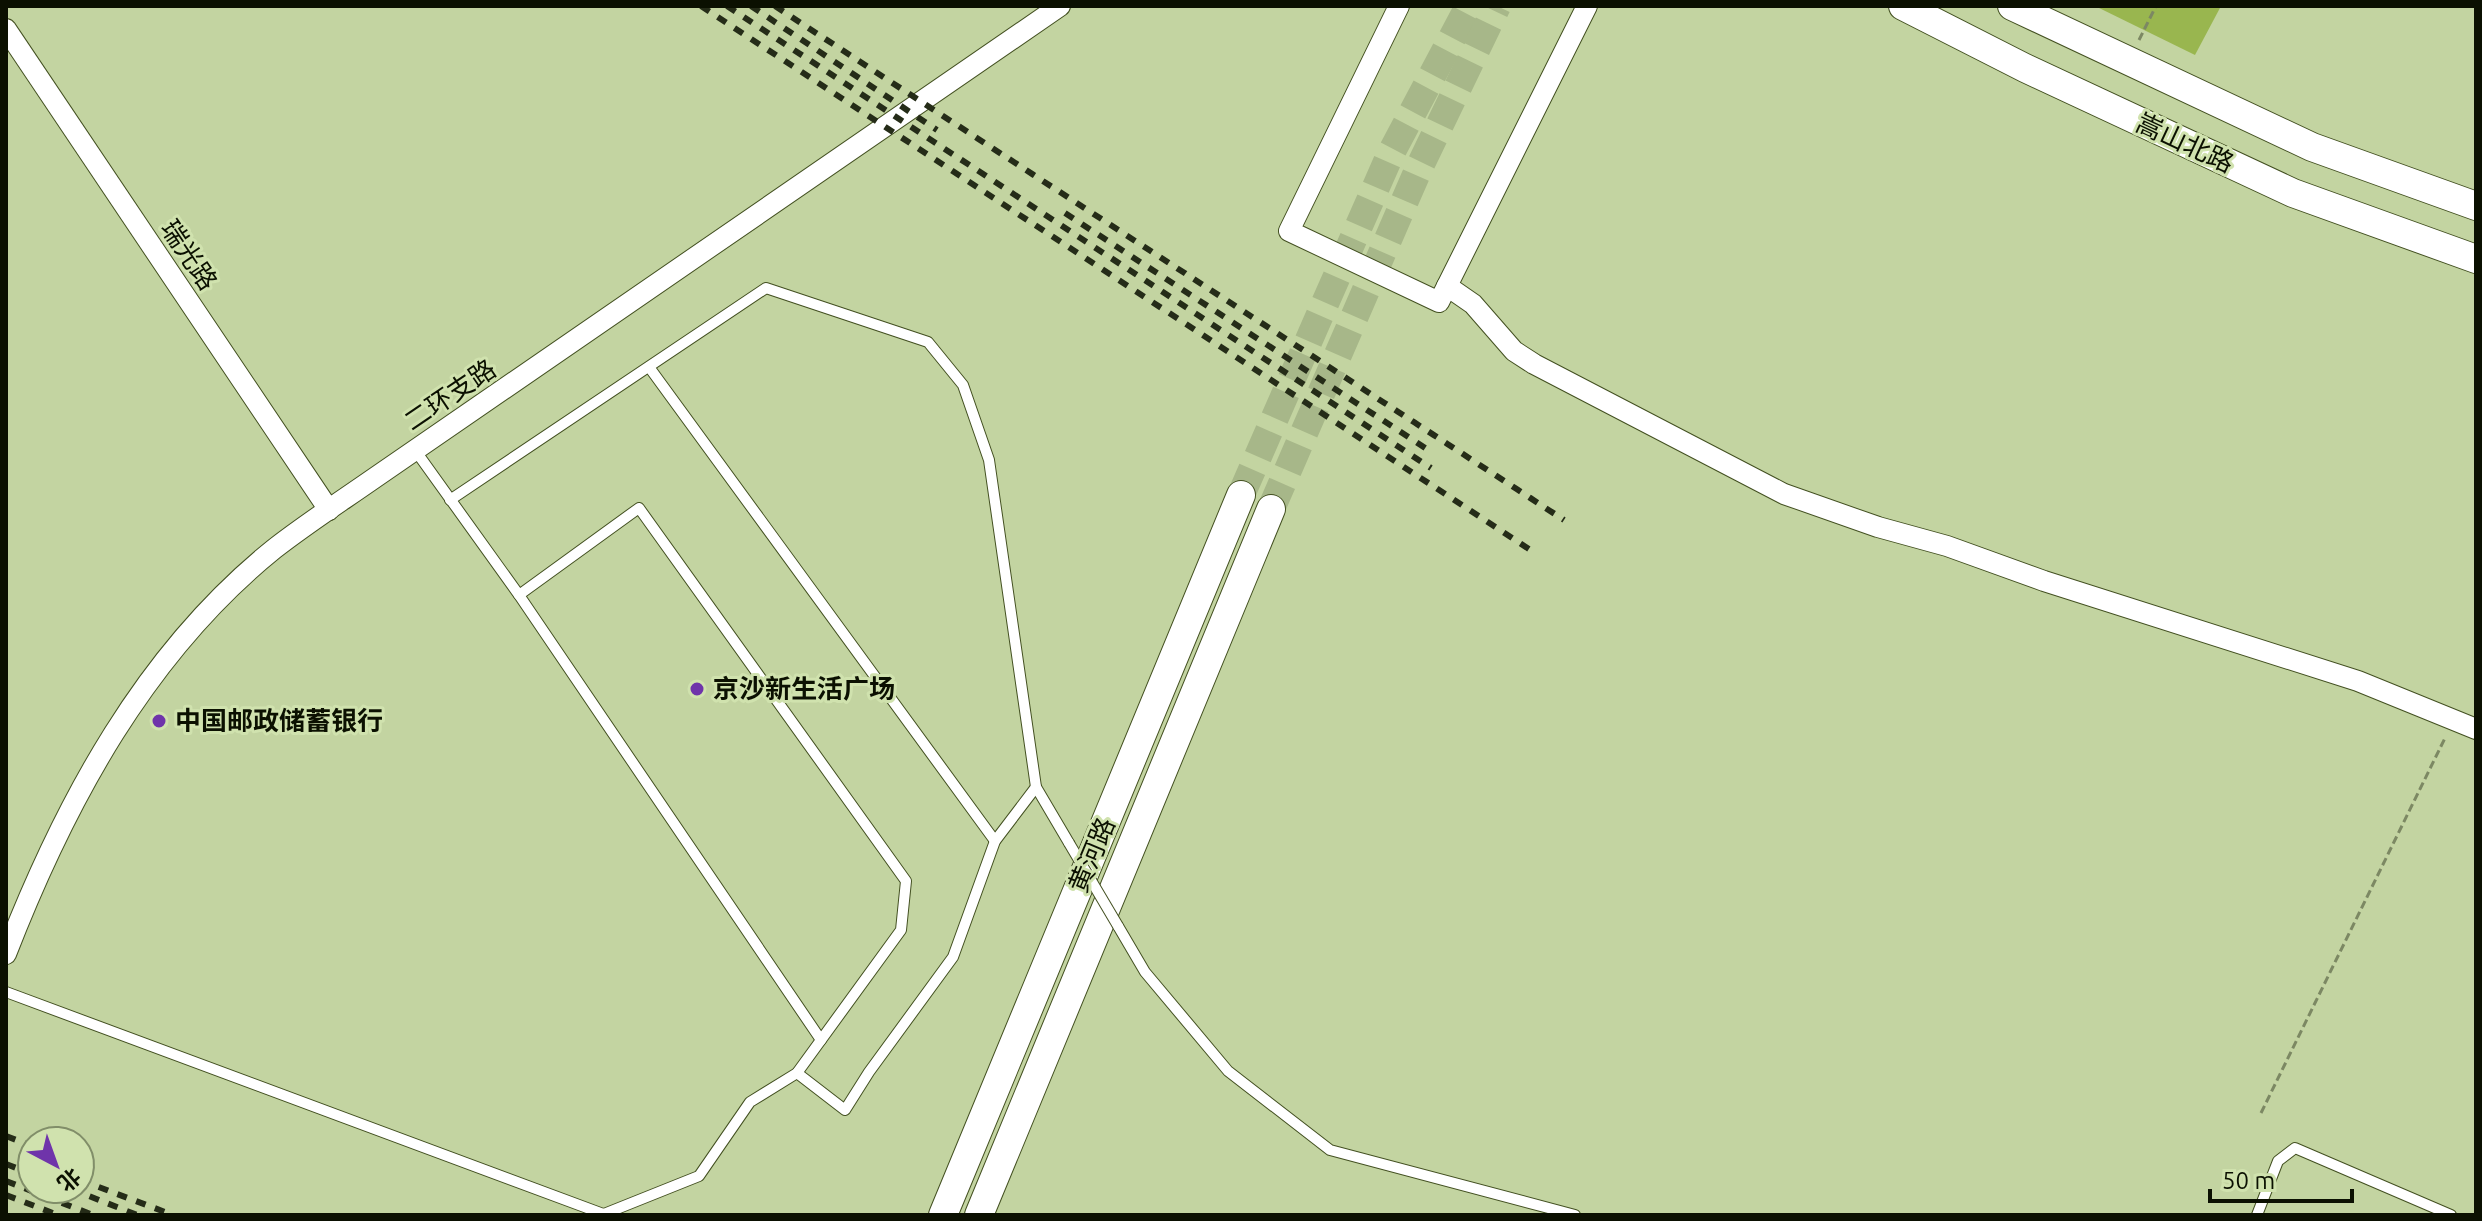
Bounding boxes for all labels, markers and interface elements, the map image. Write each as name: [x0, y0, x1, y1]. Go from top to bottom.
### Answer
street label: 嵩山北路: [2132, 107, 2238, 178]
street label: 瑞光路: [156, 214, 223, 295]
street label: 二环支路: [398, 353, 501, 436]
place label: 京沙新生活广场: [713, 674, 895, 703]
marker: 京沙新生活广场: [688, 680, 706, 698]
place label: 中国邮政储蓄银行: [175, 706, 383, 735]
marker: 中国邮政储蓄银行: [150, 712, 168, 730]
street label: 黄河路: [1063, 813, 1120, 896]
north arrow: [16, 1125, 96, 1205]
scale bar: [2210, 1153, 2352, 1203]
text: 北: [53, 1164, 86, 1197]
text: 50 m: [2222, 1167, 2275, 1194]

